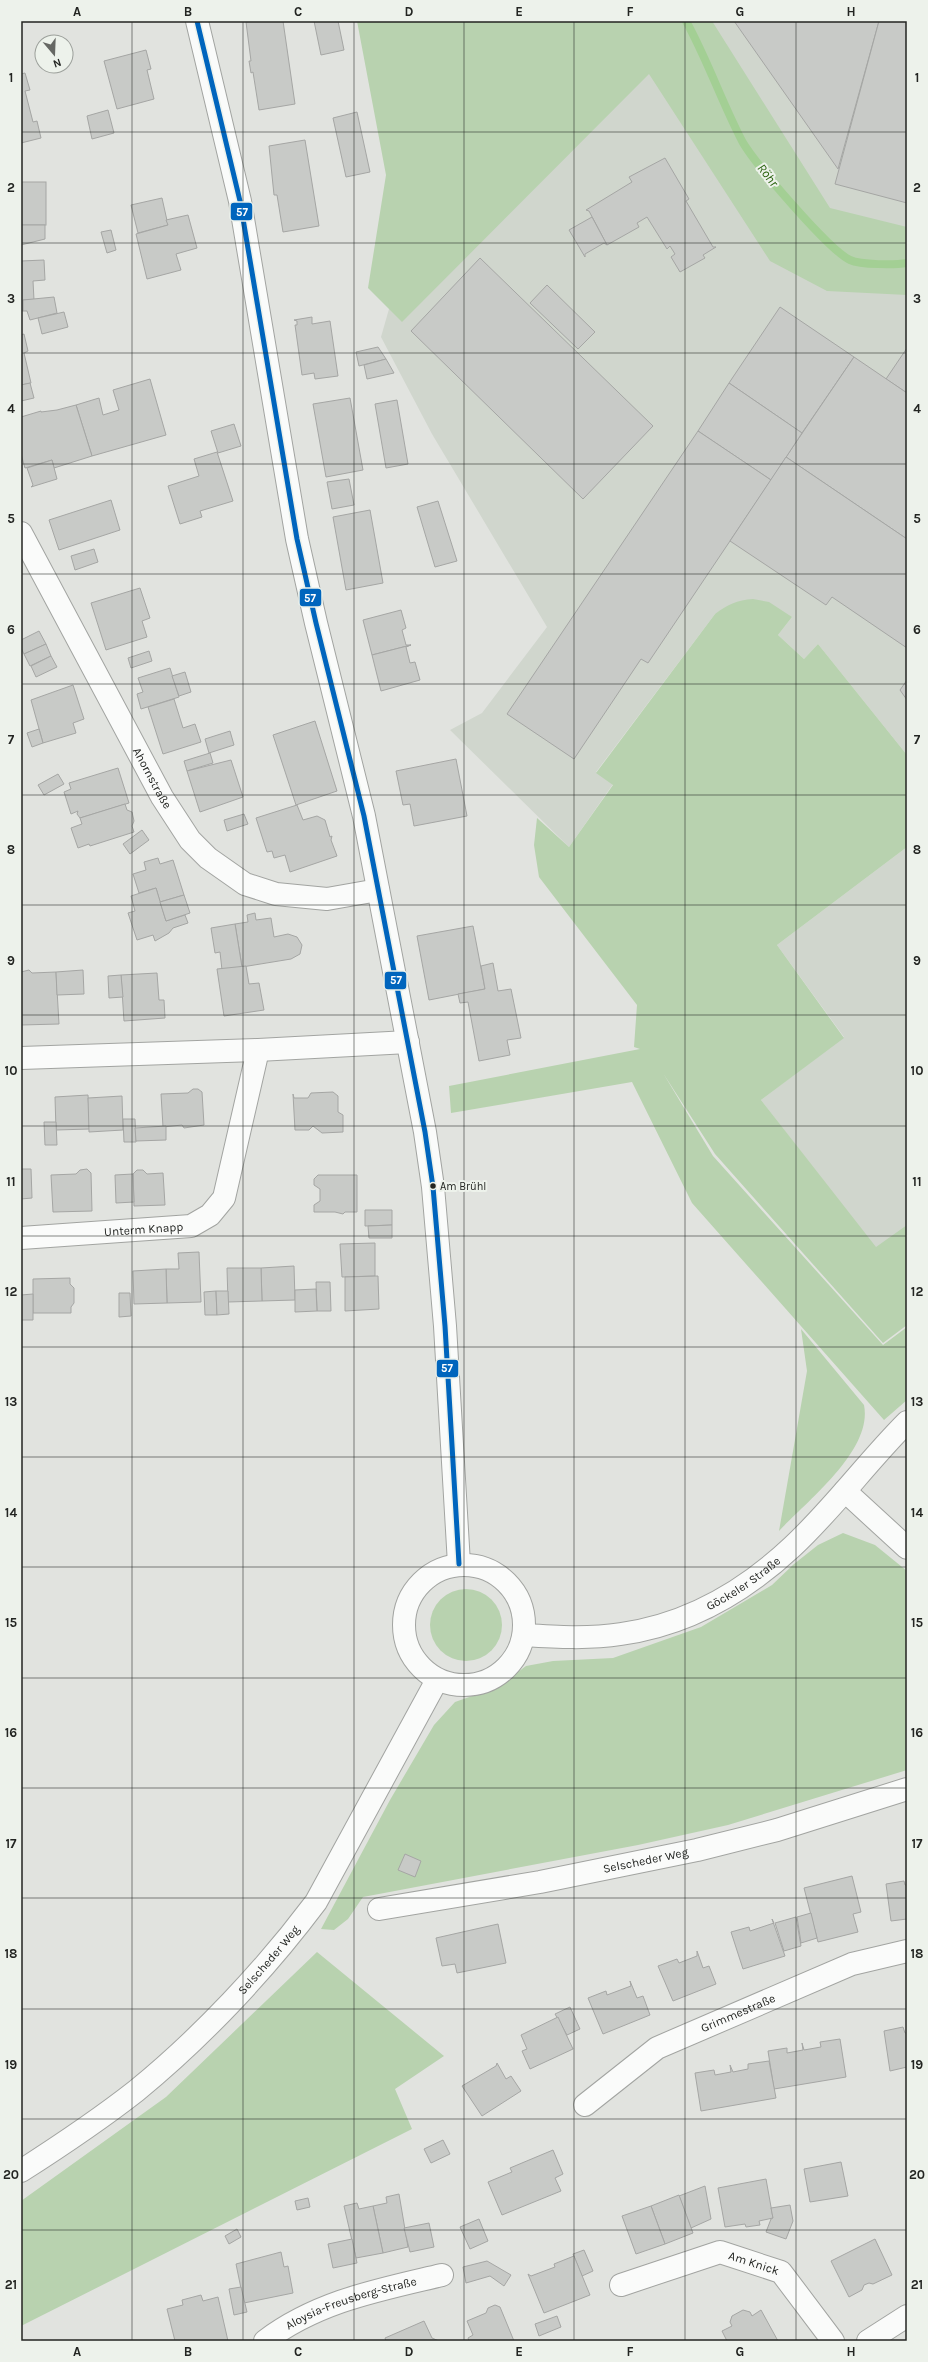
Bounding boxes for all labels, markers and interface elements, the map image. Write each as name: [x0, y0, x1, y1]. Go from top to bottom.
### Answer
text: A: [73, 4, 81, 19]
text: B: [184, 4, 192, 19]
text: C: [294, 4, 302, 19]
text: D: [405, 4, 414, 19]
text: E: [515, 4, 523, 19]
text: F: [626, 4, 634, 19]
text: G: [736, 4, 744, 19]
text: H: [846, 4, 856, 19]
north arrow: [34, 34, 74, 74]
text: N: [51, 56, 63, 70]
text: 1: [9, 70, 13, 85]
text: 1: [915, 70, 919, 85]
water label: Röhr: [754, 160, 782, 190]
text: 2: [7, 180, 15, 195]
text: 2: [913, 180, 921, 195]
line badge: 57: [230, 202, 253, 221]
text: 57: [236, 206, 248, 219]
text: 3: [7, 291, 15, 306]
text: 3: [913, 291, 921, 306]
text: 4: [7, 401, 15, 416]
text: 4: [913, 401, 921, 416]
text: 5: [7, 511, 15, 526]
text: 5: [913, 511, 921, 526]
line badge: 57: [299, 588, 322, 607]
text: 57: [304, 592, 316, 605]
text: 6: [7, 622, 15, 637]
text: 6: [913, 622, 921, 637]
text: 7: [8, 732, 15, 747]
text: 7: [914, 732, 921, 747]
street label: Ahornstraße: [130, 745, 175, 811]
text: 8: [7, 842, 15, 857]
text: 8: [913, 842, 921, 857]
text: 9: [7, 953, 15, 968]
text: 9: [913, 953, 921, 968]
line badge: 57: [384, 971, 407, 990]
text: 57: [390, 974, 402, 987]
text: 10: [5, 1063, 17, 1078]
text: 10: [911, 1063, 923, 1078]
text: 11: [6, 1174, 16, 1189]
text: 11: [912, 1174, 922, 1189]
place label: Am Brühl: [440, 1180, 486, 1193]
marker: Am Brühl: [428, 1181, 438, 1191]
street label: Unterm Knapp: [104, 1220, 184, 1239]
text: 12: [5, 1284, 17, 1299]
text: 12: [911, 1284, 923, 1299]
line badge: 57: [436, 1359, 459, 1378]
text: 57: [441, 1362, 453, 1375]
text: 13: [5, 1394, 17, 1409]
text: 13: [911, 1394, 923, 1409]
text: 14: [5, 1505, 17, 1520]
text: 14: [911, 1505, 923, 1520]
street label: Göckeler Straße: [704, 1554, 783, 1613]
text: 15: [5, 1615, 18, 1630]
text: 15: [911, 1615, 924, 1630]
text: 16: [5, 1725, 17, 1740]
text: 16: [911, 1725, 923, 1740]
text: 17: [5, 1836, 17, 1851]
text: 17: [911, 1836, 923, 1851]
street label: Selscheder Weg: [602, 1845, 690, 1876]
street label: Selscheder Weg: [235, 1922, 302, 1997]
text: 18: [4, 1946, 18, 1961]
text: 18: [910, 1946, 924, 1961]
street label: Grimmestraße: [699, 1991, 777, 2035]
text: 19: [5, 2057, 17, 2072]
text: 19: [911, 2057, 923, 2072]
text: 20: [3, 2167, 19, 2182]
text: 20: [909, 2167, 925, 2182]
street label: Am Knick: [727, 2248, 781, 2278]
street label: Aloysia-Freusberg-Straße: [283, 2274, 418, 2333]
text: 21: [5, 2277, 17, 2292]
text: 21: [911, 2277, 923, 2292]
text: A: [73, 2344, 81, 2359]
text: B: [184, 2344, 192, 2359]
text: C: [294, 2344, 302, 2359]
text: D: [405, 2344, 414, 2359]
text: E: [515, 2344, 523, 2359]
text: F: [626, 2344, 634, 2359]
text: G: [736, 2344, 744, 2359]
text: H: [846, 2344, 856, 2359]

